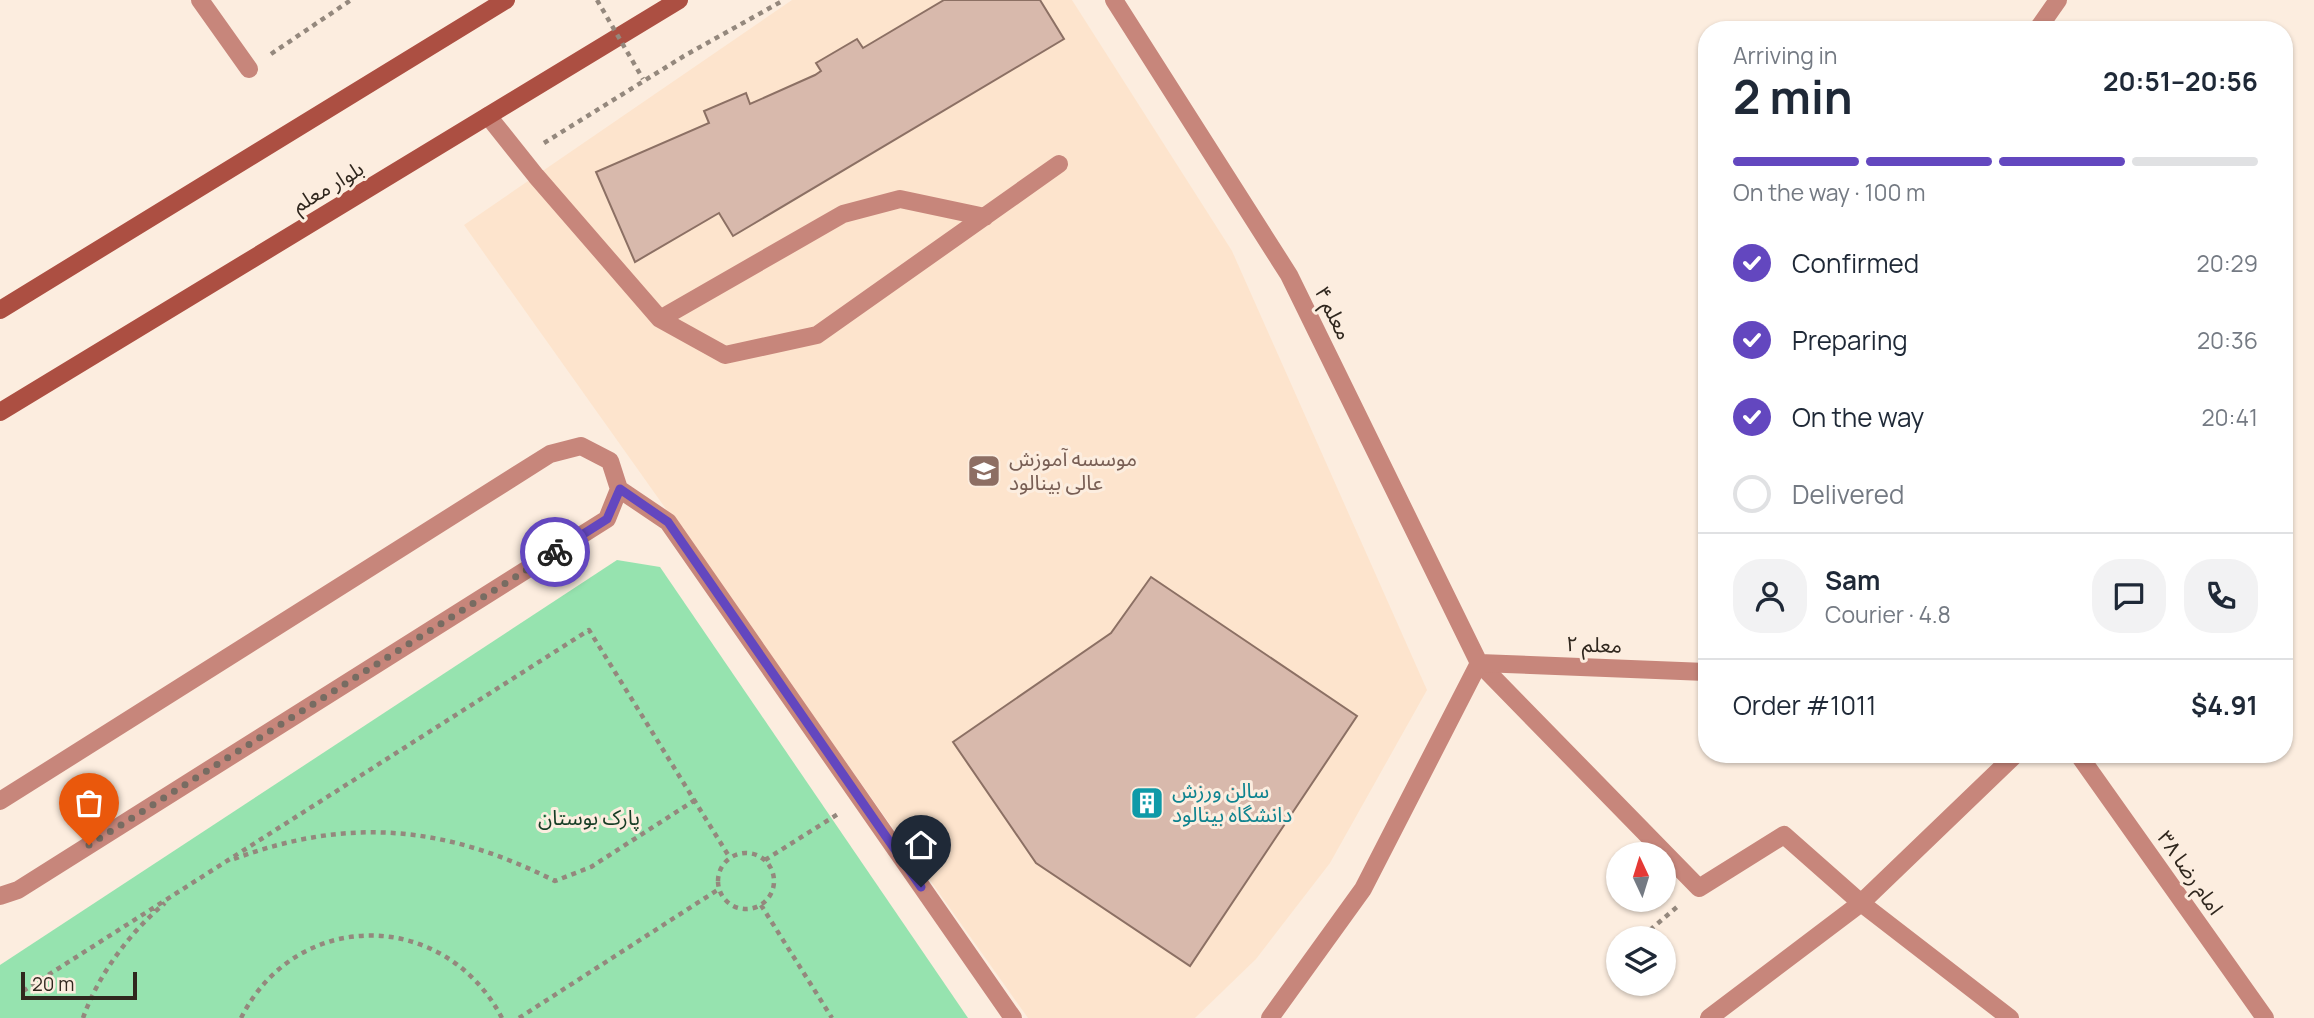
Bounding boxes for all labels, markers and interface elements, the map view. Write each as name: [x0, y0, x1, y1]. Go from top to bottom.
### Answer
text: Arriving in: [1733, 39, 1838, 71]
text: 20:51–20:56: [2103, 63, 2258, 99]
text: 2 min: [1733, 65, 1853, 128]
street label: بلوار معلم: [286, 154, 370, 220]
text: On the way · 100 m: [1733, 176, 1926, 208]
icon: check: [1733, 244, 1771, 282]
text: Confirmed: [1792, 245, 1919, 281]
text: 20:29: [2197, 247, 2258, 279]
street label: معلم ۴: [1307, 281, 1359, 345]
icon: check: [1733, 321, 1771, 359]
text: Preparing: [1792, 322, 1908, 358]
text: 20:36: [2197, 324, 2258, 356]
icon: check: [1733, 398, 1771, 436]
text: On the way: [1792, 399, 1924, 435]
text: 20:41: [2201, 401, 2258, 433]
place label: موسسه آموزش عالی بینالود: [1009, 444, 1137, 496]
school or university icon: موسسه آموزش عالی بینالود: [965, 452, 1003, 490]
text: Delivered: [1792, 476, 1904, 512]
courier: [520, 517, 590, 587]
icon: bike: [536, 533, 574, 571]
button: person: [1733, 559, 1807, 633]
button: chat: [2092, 559, 2166, 633]
button: phone: [2184, 559, 2258, 633]
text: Sam: [1825, 562, 1880, 598]
text: Courier · 4.8: [1825, 598, 1951, 630]
street label: معلم ۲: [1565, 629, 1623, 661]
text: Order #1011: [1733, 687, 1876, 723]
text: $4.91: [2191, 687, 2258, 723]
pin: [59, 773, 119, 845]
place label: سالن ورزش دانشگاه بینالود: [1172, 776, 1292, 828]
icon: bag: [70, 784, 108, 822]
building icon: سالن ورزش دانشگاه بینالود: [1128, 784, 1166, 822]
park label: پارک بوستان: [538, 803, 640, 831]
pin: [891, 815, 951, 887]
street label: امام رضا ۳۸: [2149, 825, 2230, 922]
icon: home: [902, 826, 940, 864]
north arrow: [1606, 842, 1676, 912]
map controls: [1606, 842, 1676, 996]
button: layers: [1606, 926, 1676, 996]
scale bar: [21, 969, 136, 1001]
text: 20 m: [32, 971, 74, 997]

